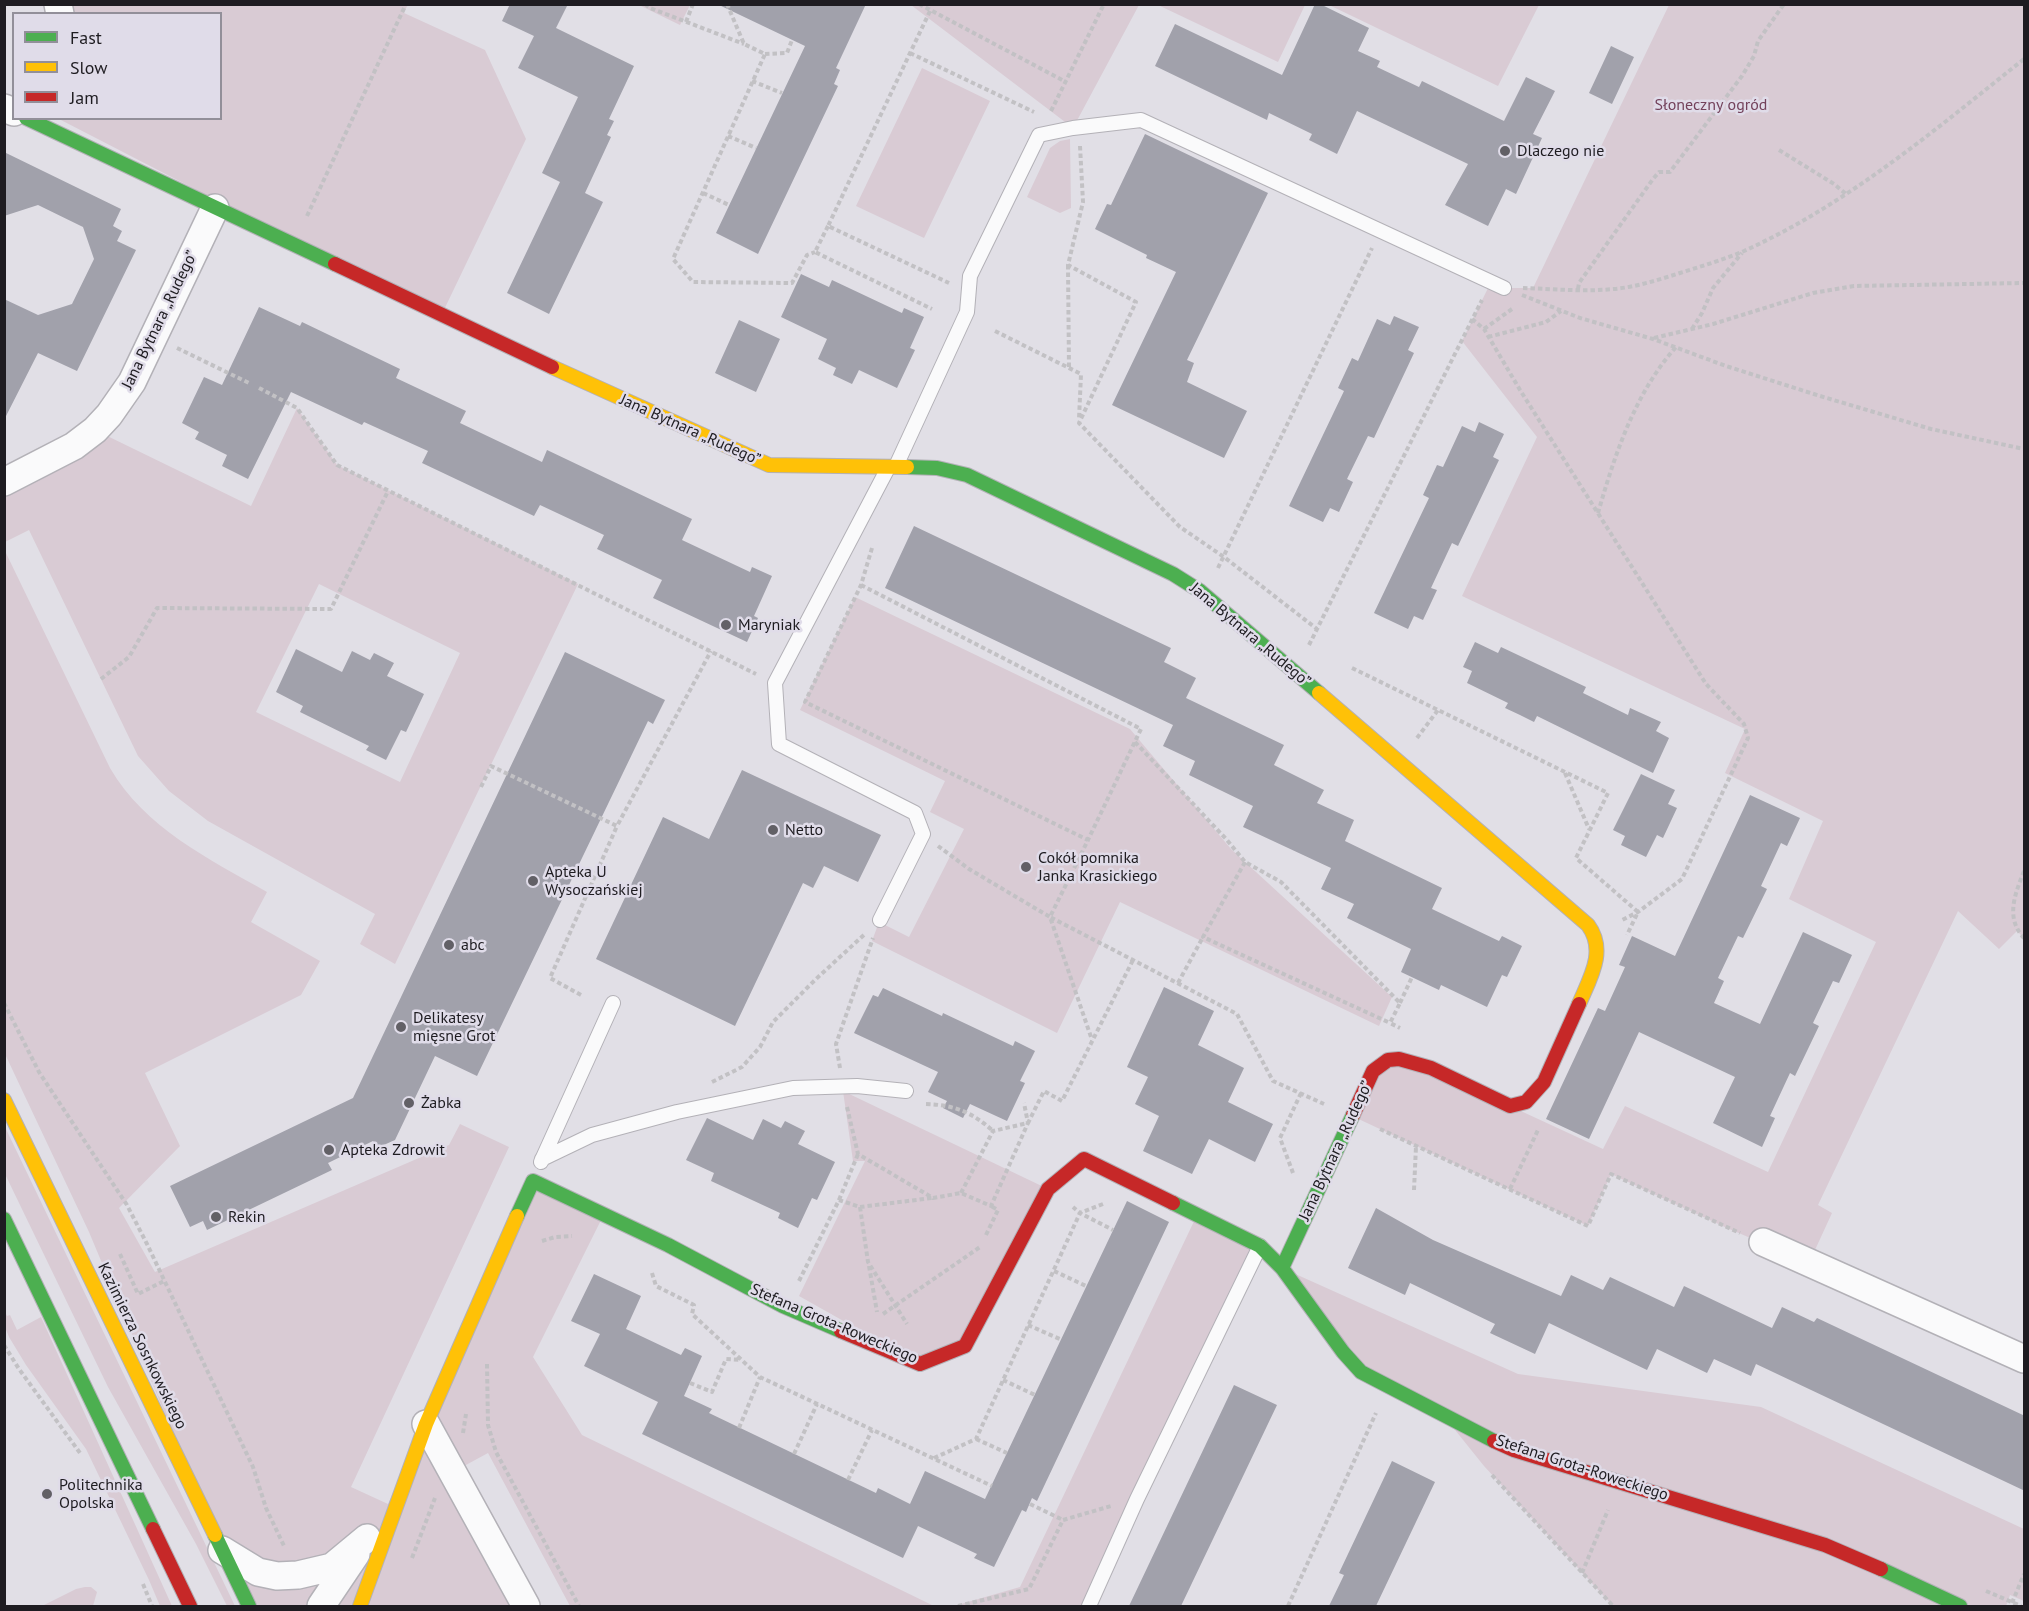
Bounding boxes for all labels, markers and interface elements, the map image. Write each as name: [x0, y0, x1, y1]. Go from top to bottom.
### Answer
legend: [12, 12, 222, 120]
text: Fast: [70, 26, 102, 49]
text: Slow: [70, 56, 108, 79]
text: Jam: [70, 86, 99, 109]
park label: Słoneczny ogród: [1655, 95, 1767, 115]
place label: Dlaczego nie: [1517, 141, 1604, 161]
marker: Dlaczego nie: [1498, 144, 1512, 158]
street label: Jana Bytnara „Rudego”: [118, 248, 202, 392]
street label: Jana Bytnara „Rudego”: [617, 390, 763, 470]
street label: Jana Bytnara „Rudego”: [1186, 579, 1314, 691]
place label: Maryniak: [738, 615, 800, 635]
marker: Maryniak: [719, 618, 733, 632]
place label: Netto: [785, 820, 823, 840]
marker: Netto: [766, 823, 780, 837]
place label: Cokół pomnika Janka Krasickiego: [1038, 848, 1157, 886]
marker: Cokół pomnika Janka Krasickiego: [1019, 860, 1033, 874]
place label: Apteka U Wysoczańskiej: [545, 862, 643, 900]
marker: Apteka U Wysoczańskiej: [526, 874, 540, 888]
place label: abc: [461, 935, 485, 955]
marker: abc: [442, 938, 456, 952]
place label: Delikatesy mięsne Grot: [413, 1008, 496, 1046]
marker: Delikatesy mięsne Grot: [394, 1020, 408, 1034]
street label: Jana Bytnara „Rudego”: [1295, 1078, 1377, 1224]
place label: Żabka: [421, 1093, 462, 1113]
marker: Żabka: [402, 1096, 416, 1110]
place label: Apteka Zdrowit: [341, 1140, 445, 1160]
marker: Apteka Zdrowit: [322, 1143, 336, 1157]
place label: Rekin: [228, 1207, 266, 1227]
marker: Rekin: [209, 1210, 223, 1224]
street label: Kazimierza Sosnkowskiego: [93, 1260, 191, 1432]
street label: Stefana Grota-Roweckiego: [748, 1280, 920, 1368]
street label: Stefana Grota-Roweckiego: [1494, 1431, 1670, 1505]
place label: Politechnika Opolska: [59, 1475, 143, 1513]
marker: Politechnika Opolska: [40, 1487, 54, 1501]

